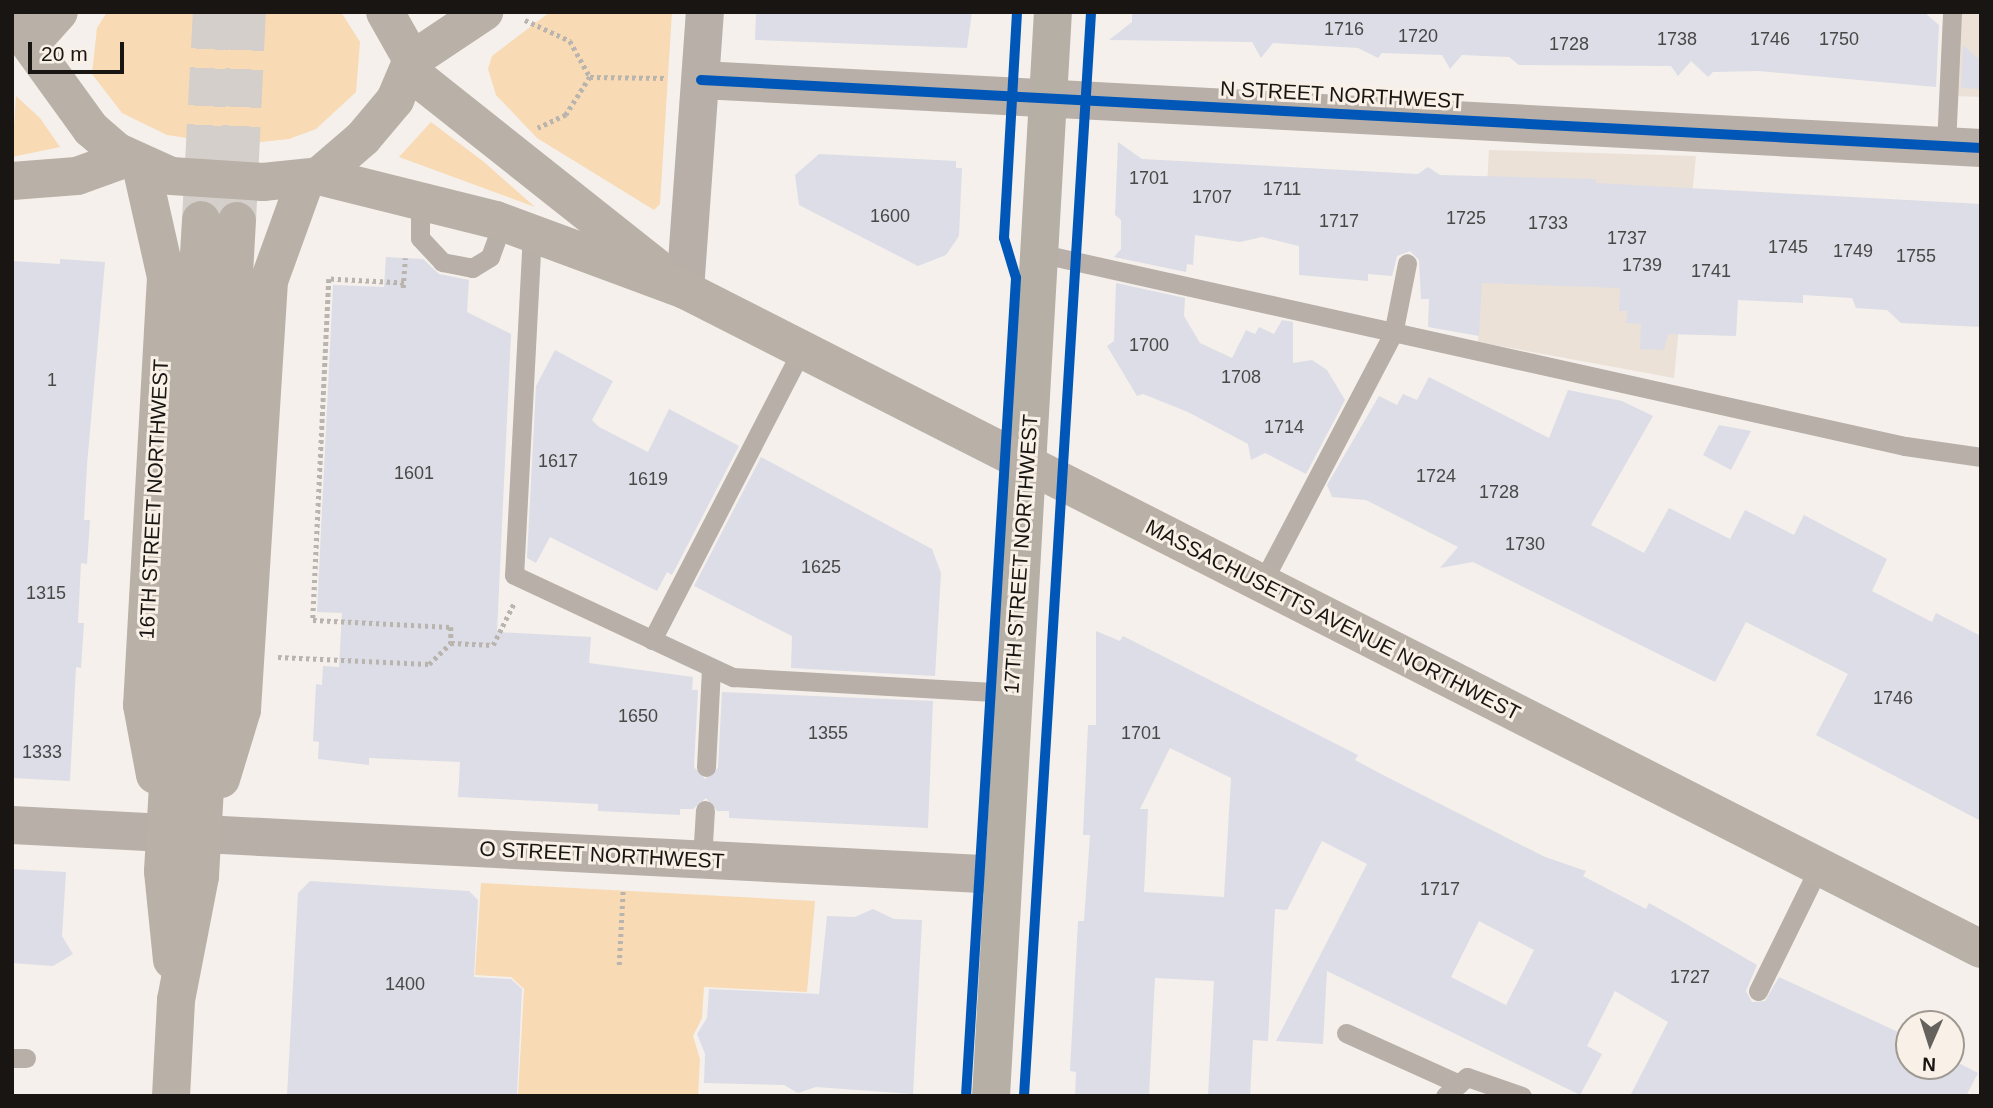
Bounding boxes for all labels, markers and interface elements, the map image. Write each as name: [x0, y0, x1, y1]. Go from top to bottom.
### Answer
house number: 1716: [1324, 18, 1364, 40]
house number: 1720: [1398, 25, 1438, 47]
scale bar: [32, 28, 128, 72]
house number: 1738: [1657, 28, 1697, 50]
house number: 1746: [1750, 28, 1790, 50]
house number: 1750: [1819, 28, 1859, 50]
house number: 1728: [1549, 33, 1589, 55]
text: 20 m: [41, 42, 88, 65]
street label: N STREET NORTHWEST: [1219, 76, 1465, 114]
house number: 1701: [1129, 167, 1169, 189]
house number: 1711: [1263, 178, 1301, 200]
house number: 1707: [1192, 186, 1232, 208]
house number: 1600: [870, 205, 910, 227]
house number: 1725: [1446, 207, 1486, 229]
house number: 1717: [1319, 210, 1359, 232]
house number: 1733: [1528, 212, 1568, 234]
house number: 1737: [1607, 227, 1647, 249]
house number: 1745: [1768, 236, 1808, 258]
house number: 1749: [1833, 240, 1873, 262]
house number: 1755: [1896, 245, 1936, 267]
house number: 1739: [1622, 254, 1662, 276]
house number: 1741: [1691, 260, 1731, 282]
house number: 1700: [1129, 334, 1169, 356]
street label: 16TH STREET NORTHWEST: [134, 358, 174, 640]
house number: 1708: [1221, 366, 1261, 388]
house number: 1: [47, 369, 57, 391]
street label: 17TH STREET NORTHWEST: [999, 413, 1043, 695]
house number: 1714: [1264, 416, 1304, 438]
house number: 1617: [538, 450, 578, 472]
house number: 1601: [394, 462, 434, 484]
house number: 1724: [1416, 465, 1456, 487]
house number: 1619: [628, 468, 668, 490]
house number: 1728: [1479, 481, 1519, 503]
street label: MASSACHUSETTS AVENUE NORTHWEST: [1141, 514, 1525, 726]
house number: 1730: [1505, 533, 1545, 555]
house number: 1625: [801, 556, 841, 578]
house number: 1315: [26, 582, 66, 604]
house number: 1746: [1873, 687, 1913, 709]
house number: 1650: [618, 705, 658, 727]
house number: 1355: [808, 722, 848, 744]
house number: 1701: [1121, 722, 1161, 744]
house number: 1333: [22, 741, 62, 763]
street label: O STREET NORTHWEST: [479, 836, 725, 874]
house number: 1717: [1420, 878, 1460, 900]
house number: 1727: [1670, 966, 1710, 988]
house number: 1400: [385, 973, 425, 995]
north arrow: [1895, 1010, 1965, 1080]
text: N: [1922, 1054, 1936, 1075]

